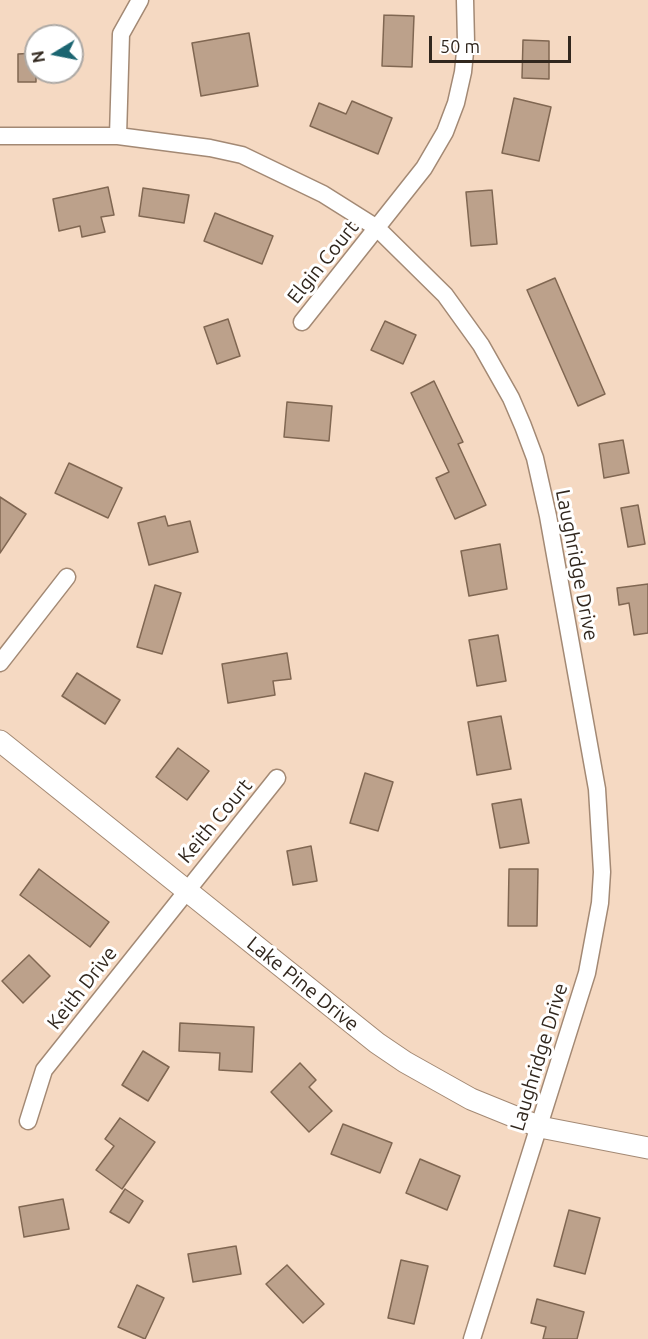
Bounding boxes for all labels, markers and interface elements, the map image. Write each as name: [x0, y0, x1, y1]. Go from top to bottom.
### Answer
north arrow: [24, 24, 84, 84]
scale bar: [432, 24, 574, 62]
text: 50 m: [440, 36, 480, 56]
text: N: [28, 49, 48, 64]
street label: Elgin Court: [282, 216, 364, 308]
street label: Laughridge Drive: [551, 487, 603, 643]
street label: Keith Court: [173, 774, 257, 868]
street label: Lake Pine Drive: [242, 932, 364, 1036]
street label: Keith Drive: [42, 942, 122, 1034]
street label: Laughridge Drive: [505, 980, 573, 1134]

